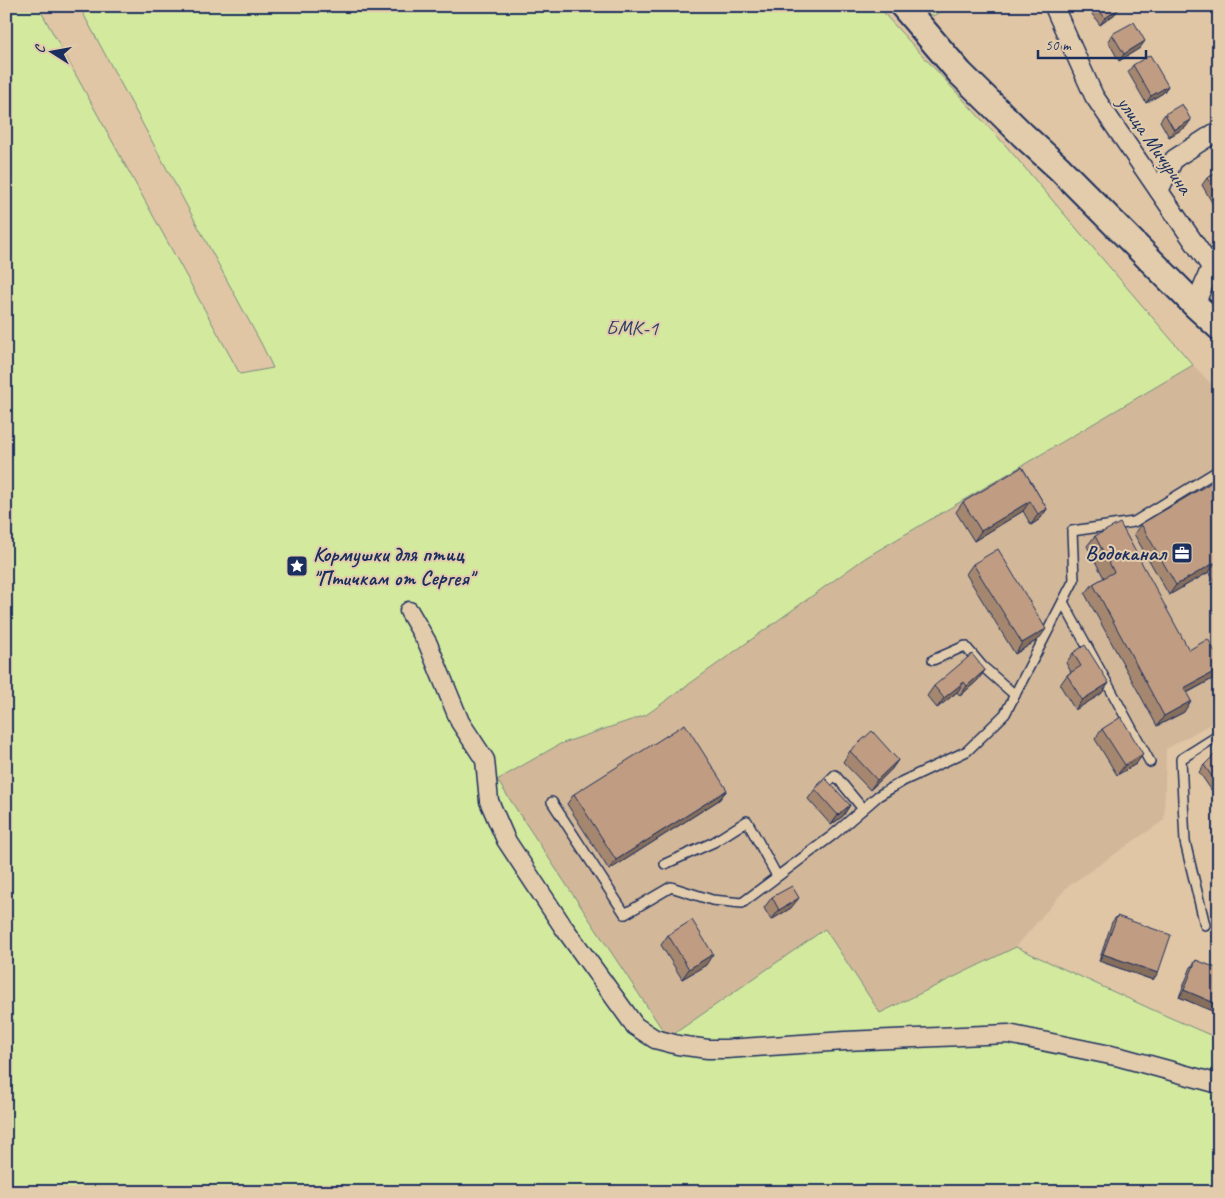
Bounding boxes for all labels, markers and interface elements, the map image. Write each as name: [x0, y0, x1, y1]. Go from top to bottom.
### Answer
north arrow: [28, 28, 78, 78]
scale bar: [1038, 28, 1145, 60]
text: 50 m: [1045, 36, 1072, 55]
text: С: [31, 43, 49, 55]
street label: улица Мичурина: [1110, 89, 1199, 201]
park label: БМК-1: [606, 315, 660, 341]
place label: Водоканал: [1085, 540, 1168, 566]
place label: Кормушки для птиц "Птичкам от Сергея": [313, 541, 479, 591]
office icon: Водоканал: [1170, 541, 1194, 565]
place icon: Кормушки для птиц "Птичкам от Сергея": [285, 554, 309, 578]

